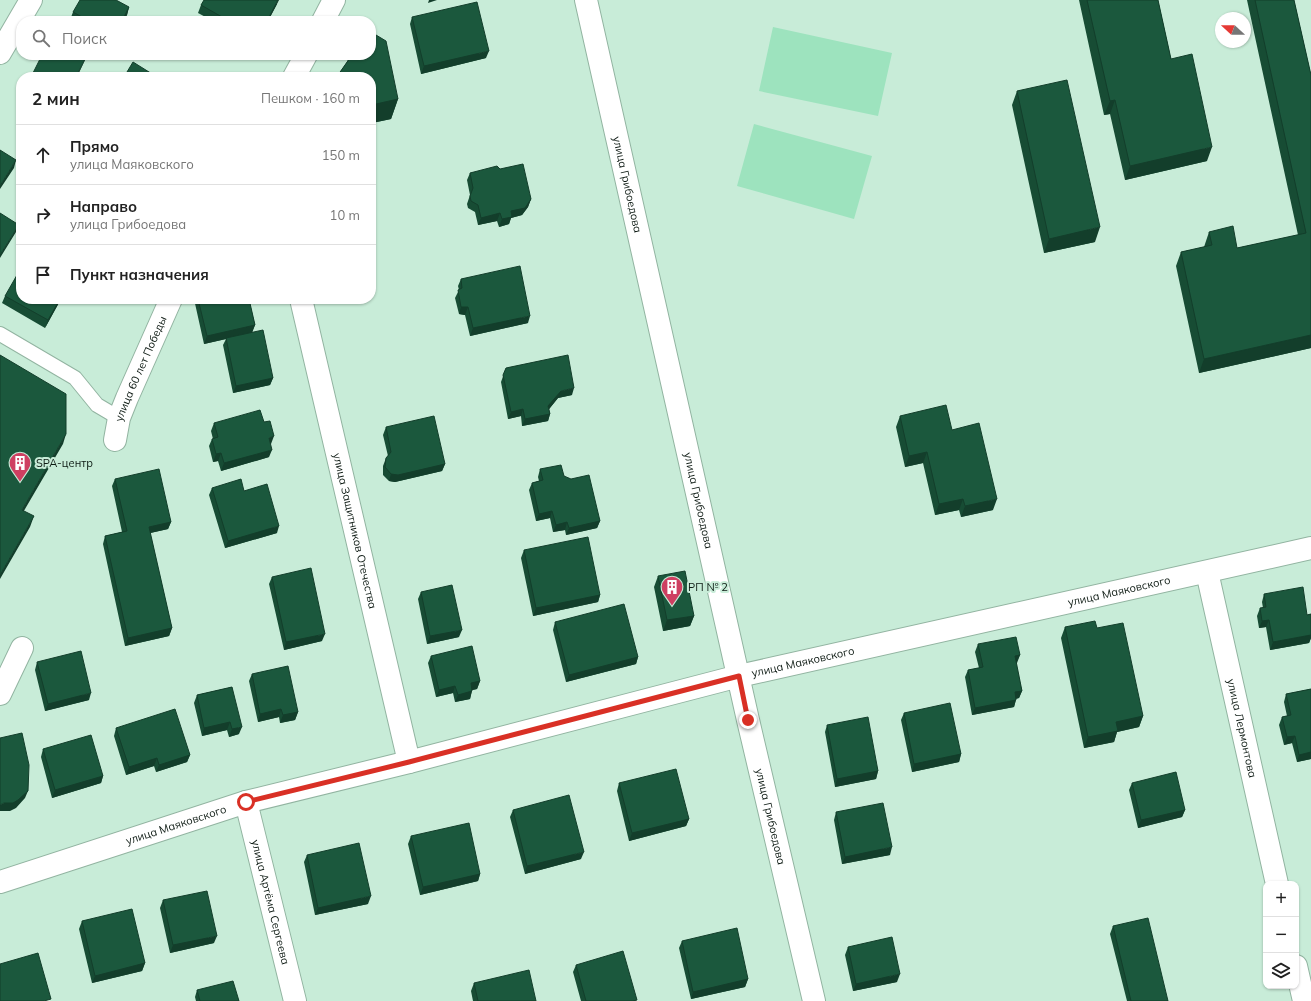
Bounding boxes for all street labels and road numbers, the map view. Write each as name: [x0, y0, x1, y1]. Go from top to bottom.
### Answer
street label: улица Грибоедова: [610, 135, 645, 234]
street label: улица 60 лет Победы: [112, 314, 170, 422]
street label: улица Защитников Отечества: [330, 451, 380, 610]
street label: улица Грибоедова: [681, 451, 716, 550]
street label: улица Маяковского: [1066, 573, 1172, 609]
street label: улица Маяковского: [750, 643, 856, 680]
street label: улица Лермонтова: [1224, 677, 1260, 779]
street label: улица Грибоедова: [753, 767, 789, 866]
street label: улица Маяковского: [124, 802, 228, 848]
street label: улица Артёма Сергеева: [249, 838, 293, 966]

